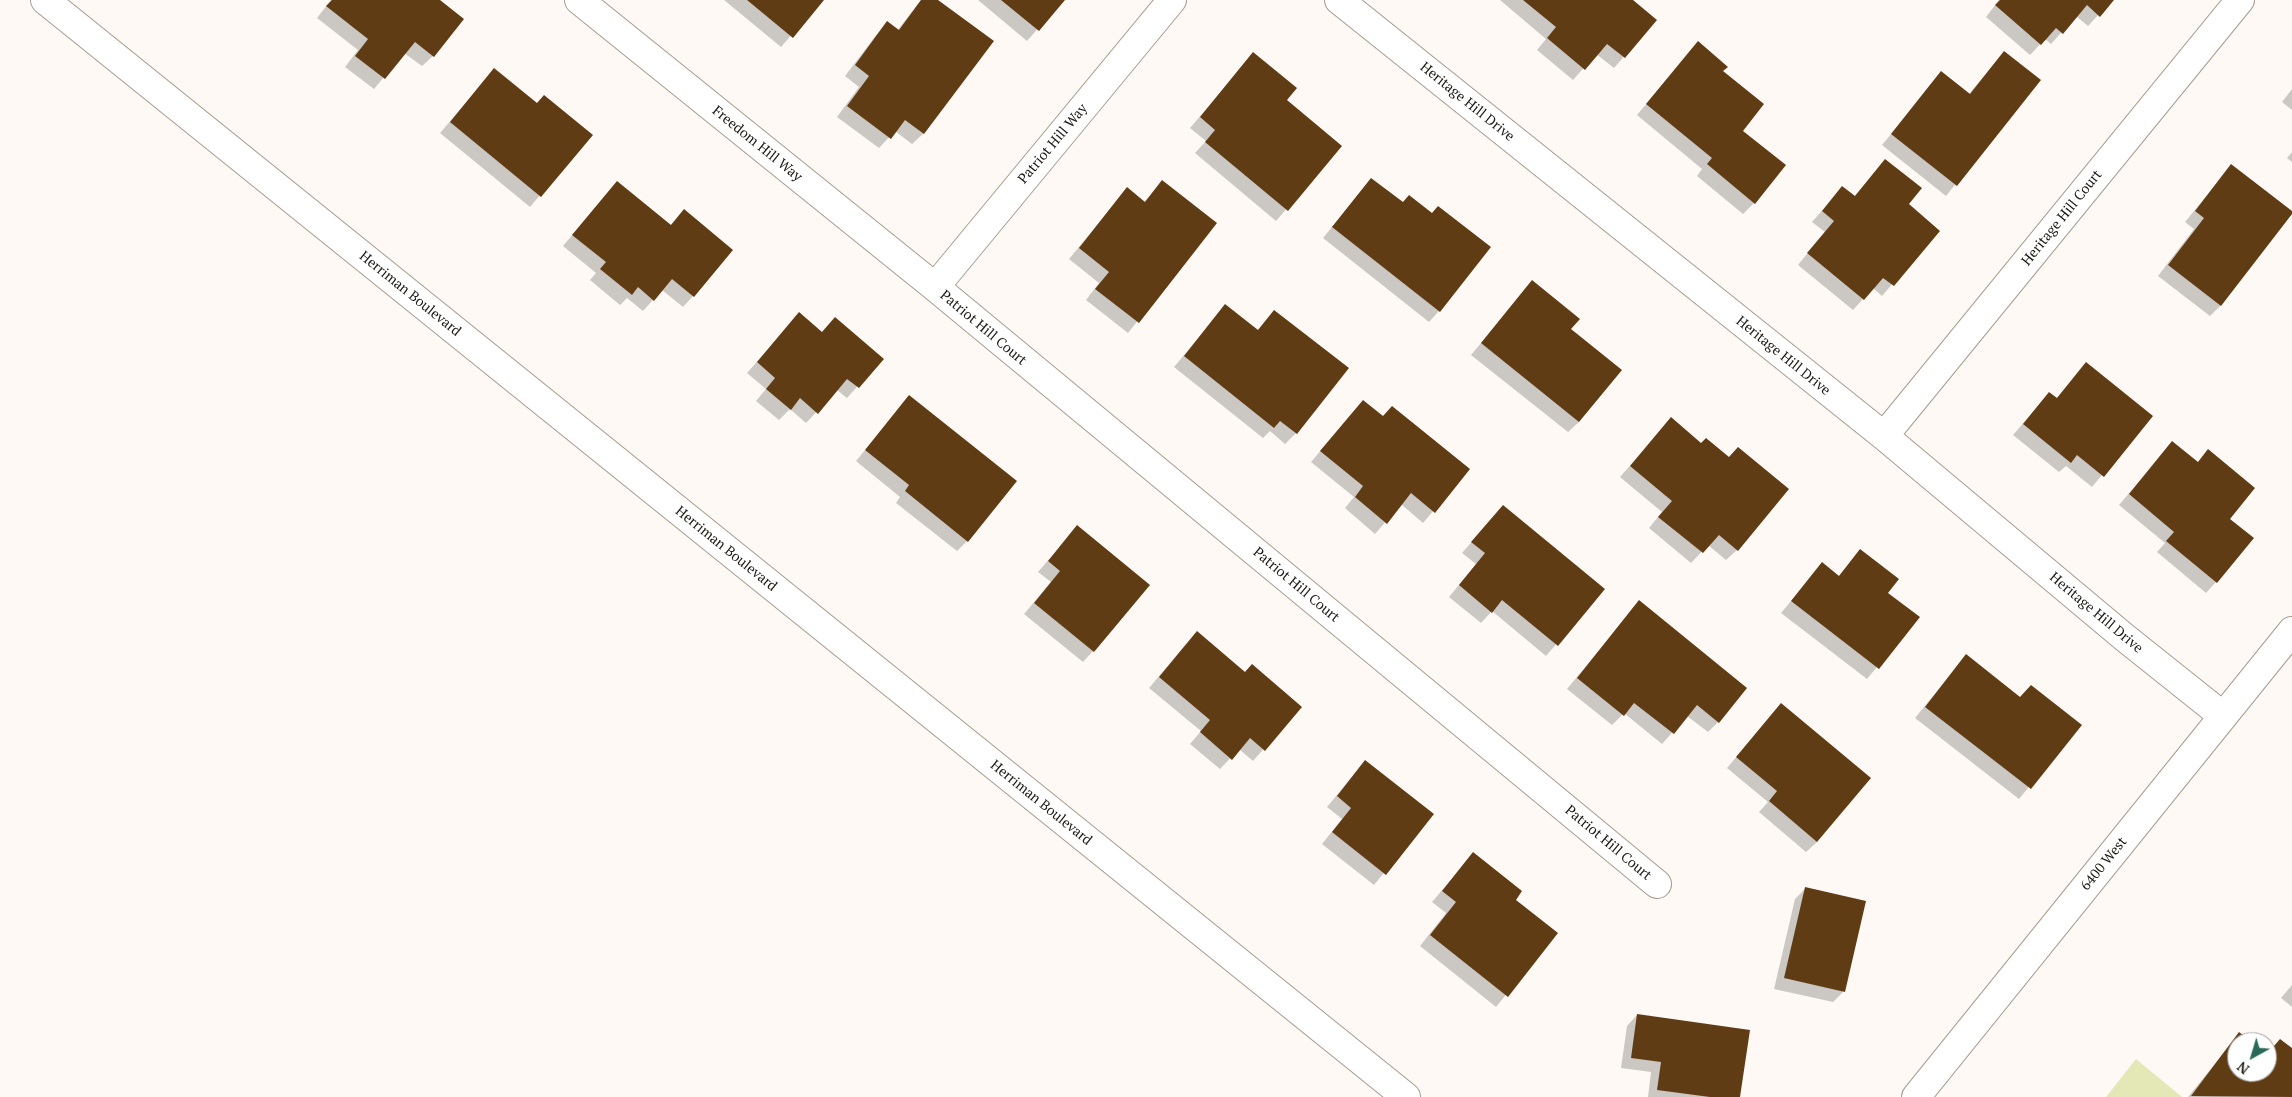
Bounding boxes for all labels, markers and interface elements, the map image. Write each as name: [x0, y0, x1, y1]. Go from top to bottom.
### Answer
street label: Heritage Hill Drive: [1416, 59, 1518, 145]
street label: Patriot Hill Way: [1015, 101, 1091, 187]
street label: Freedom Hill Way: [709, 103, 805, 185]
street label: Heritage Hill Court: [2018, 167, 2106, 269]
street label: Herriman Boulevard: [356, 248, 464, 340]
street label: Patriot Hill Court: [936, 287, 1030, 369]
street label: Heritage Hill Drive: [1732, 313, 1834, 399]
street label: Herriman Boulevard: [672, 503, 780, 595]
street label: Patriot Hill Court: [1249, 544, 1343, 626]
street label: Heritage Hill Drive: [2046, 569, 2146, 657]
street label: Herriman Boulevard: [987, 757, 1095, 849]
street label: Patriot Hill Court: [1561, 802, 1655, 884]
street label: 6400 West: [2077, 834, 2131, 894]
north arrow: [2227, 1032, 2277, 1082]
text: N: [2233, 1058, 2253, 1079]

